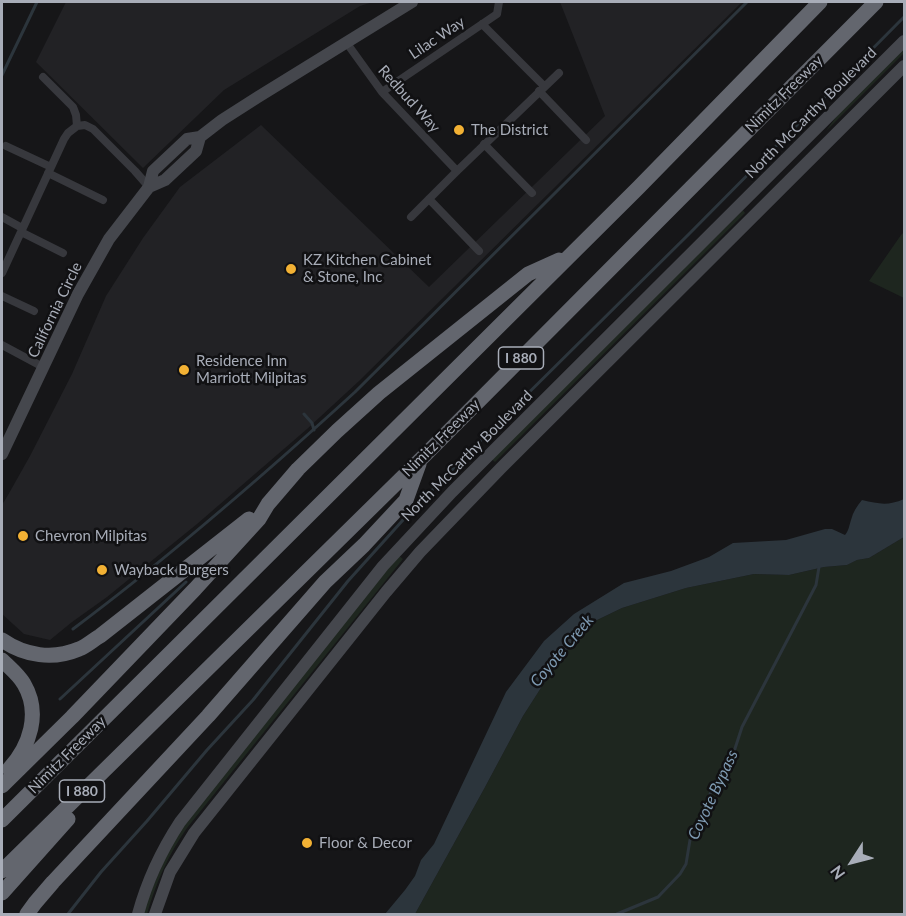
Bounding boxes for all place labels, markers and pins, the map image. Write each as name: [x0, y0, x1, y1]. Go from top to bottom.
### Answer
place label: The District: [471, 121, 548, 139]
marker: The District: [452, 123, 466, 137]
place label: KZ Kitchen Cabinet & Stone, Inc: [303, 251, 431, 286]
marker: KZ Kitchen Cabinet & Stone, Inc: [284, 262, 298, 276]
place label: Residence Inn Marriott Milpitas: [196, 352, 306, 387]
marker: Residence Inn Marriott Milpitas: [177, 363, 191, 377]
place label: Chevron Milpitas: [35, 527, 147, 545]
marker: Chevron Milpitas: [16, 529, 30, 543]
place label: Wayback Burgers: [114, 561, 229, 579]
marker: Wayback Burgers: [95, 563, 109, 577]
place label: Floor & Decor: [319, 834, 412, 852]
marker: Floor & Decor: [300, 836, 314, 850]

